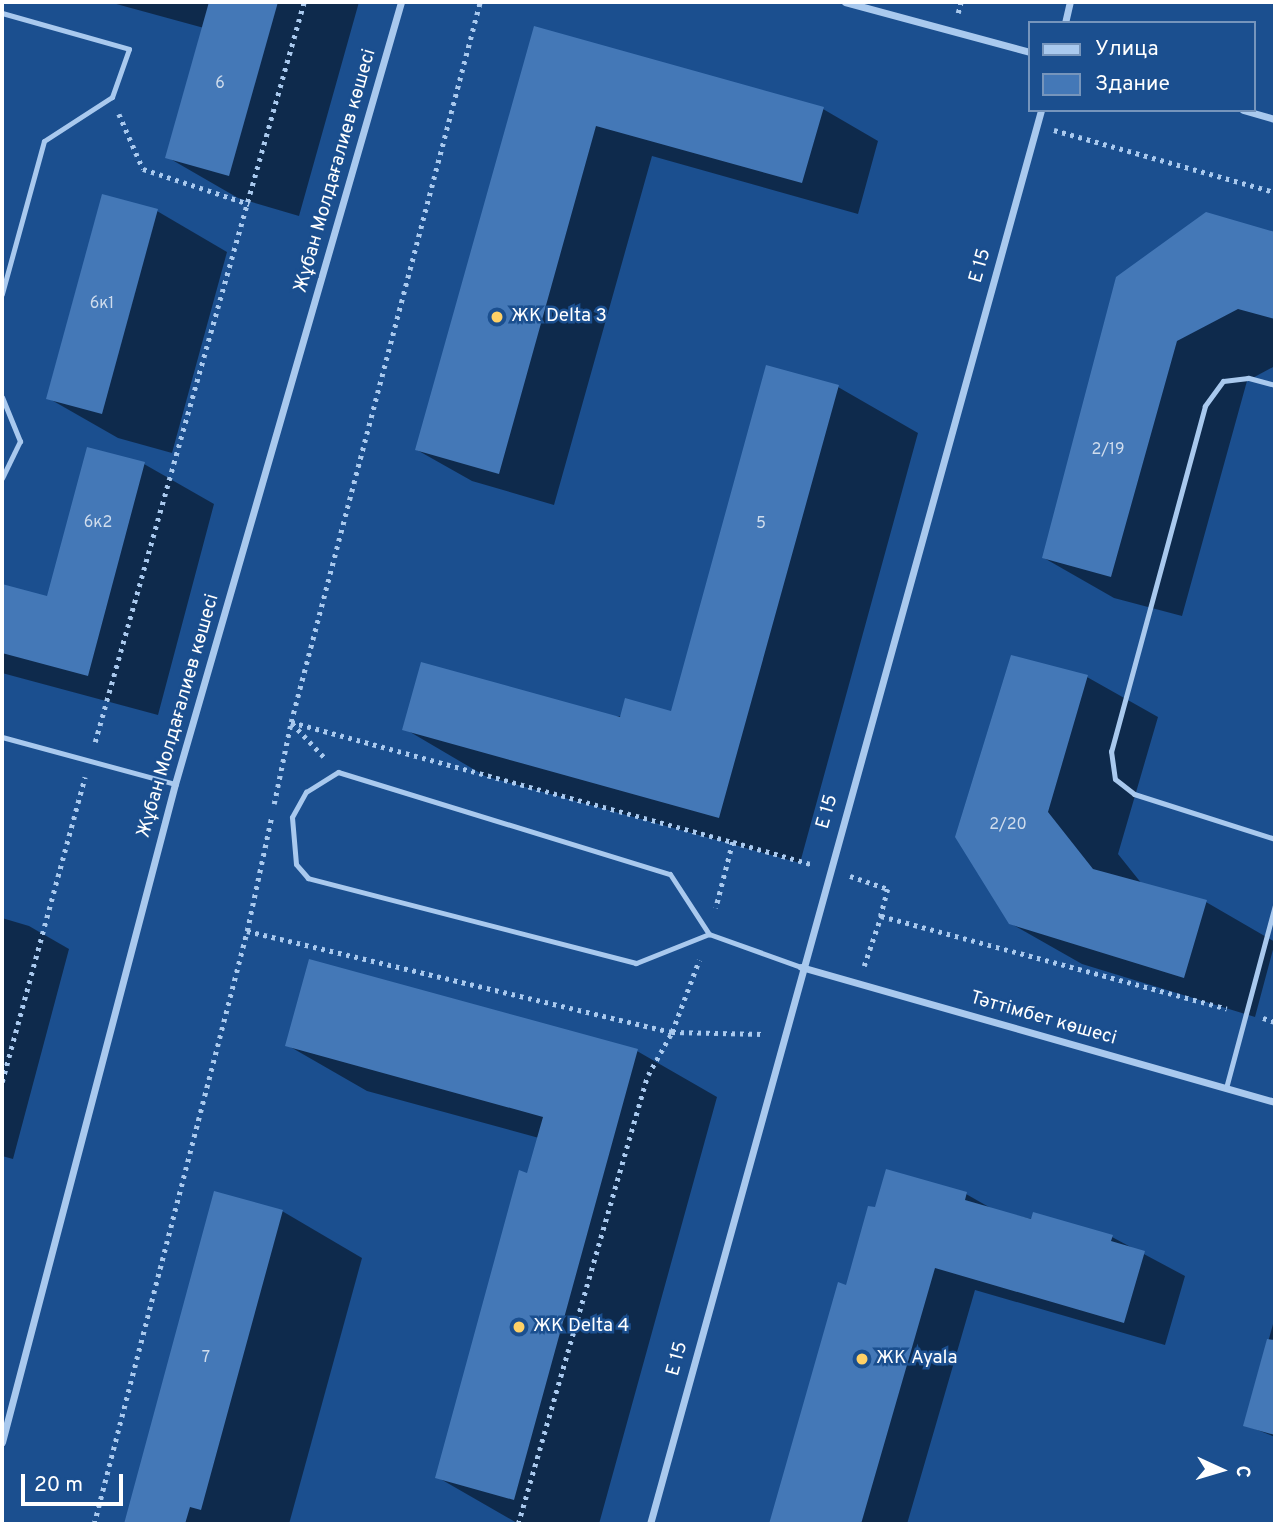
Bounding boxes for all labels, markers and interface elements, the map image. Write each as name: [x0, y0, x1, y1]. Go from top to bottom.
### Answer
legend: [1028, 21, 1256, 112]
text: Улица: [1095, 36, 1159, 63]
street label: Жұбан Молдағалиев көшесі: [290, 46, 382, 296]
text: Здание: [1095, 71, 1170, 98]
house number: 6: [215, 74, 225, 94]
street label: E 15: [965, 246, 997, 286]
house number: 6к1: [90, 294, 114, 314]
place label: ЖК Delta 3: [511, 306, 607, 328]
marker: ЖК Delta 3: [489, 309, 505, 325]
house number: 2/19: [1091, 440, 1125, 460]
house number: 6к2: [84, 513, 112, 533]
house number: 5: [756, 514, 766, 534]
street label: Жұбан Молдағалиев көшесі: [133, 591, 225, 841]
street label: E 15: [812, 792, 844, 832]
house number: 2/20: [989, 815, 1027, 835]
street label: Тәттімбет көшесі: [967, 987, 1119, 1051]
place label: ЖК Delta 4: [533, 1316, 629, 1338]
marker: ЖК Delta 4: [511, 1319, 527, 1335]
street label: E 15: [662, 1339, 694, 1379]
house number: 7: [202, 1348, 210, 1368]
place label: ЖК Ayala: [876, 1348, 958, 1370]
marker: ЖК Ayala: [854, 1351, 870, 1367]
north arrow: [1186, 1435, 1256, 1505]
scale bar: [24, 1460, 126, 1504]
text: С: [1230, 1465, 1254, 1478]
text: 20 m: [34, 1472, 83, 1499]

